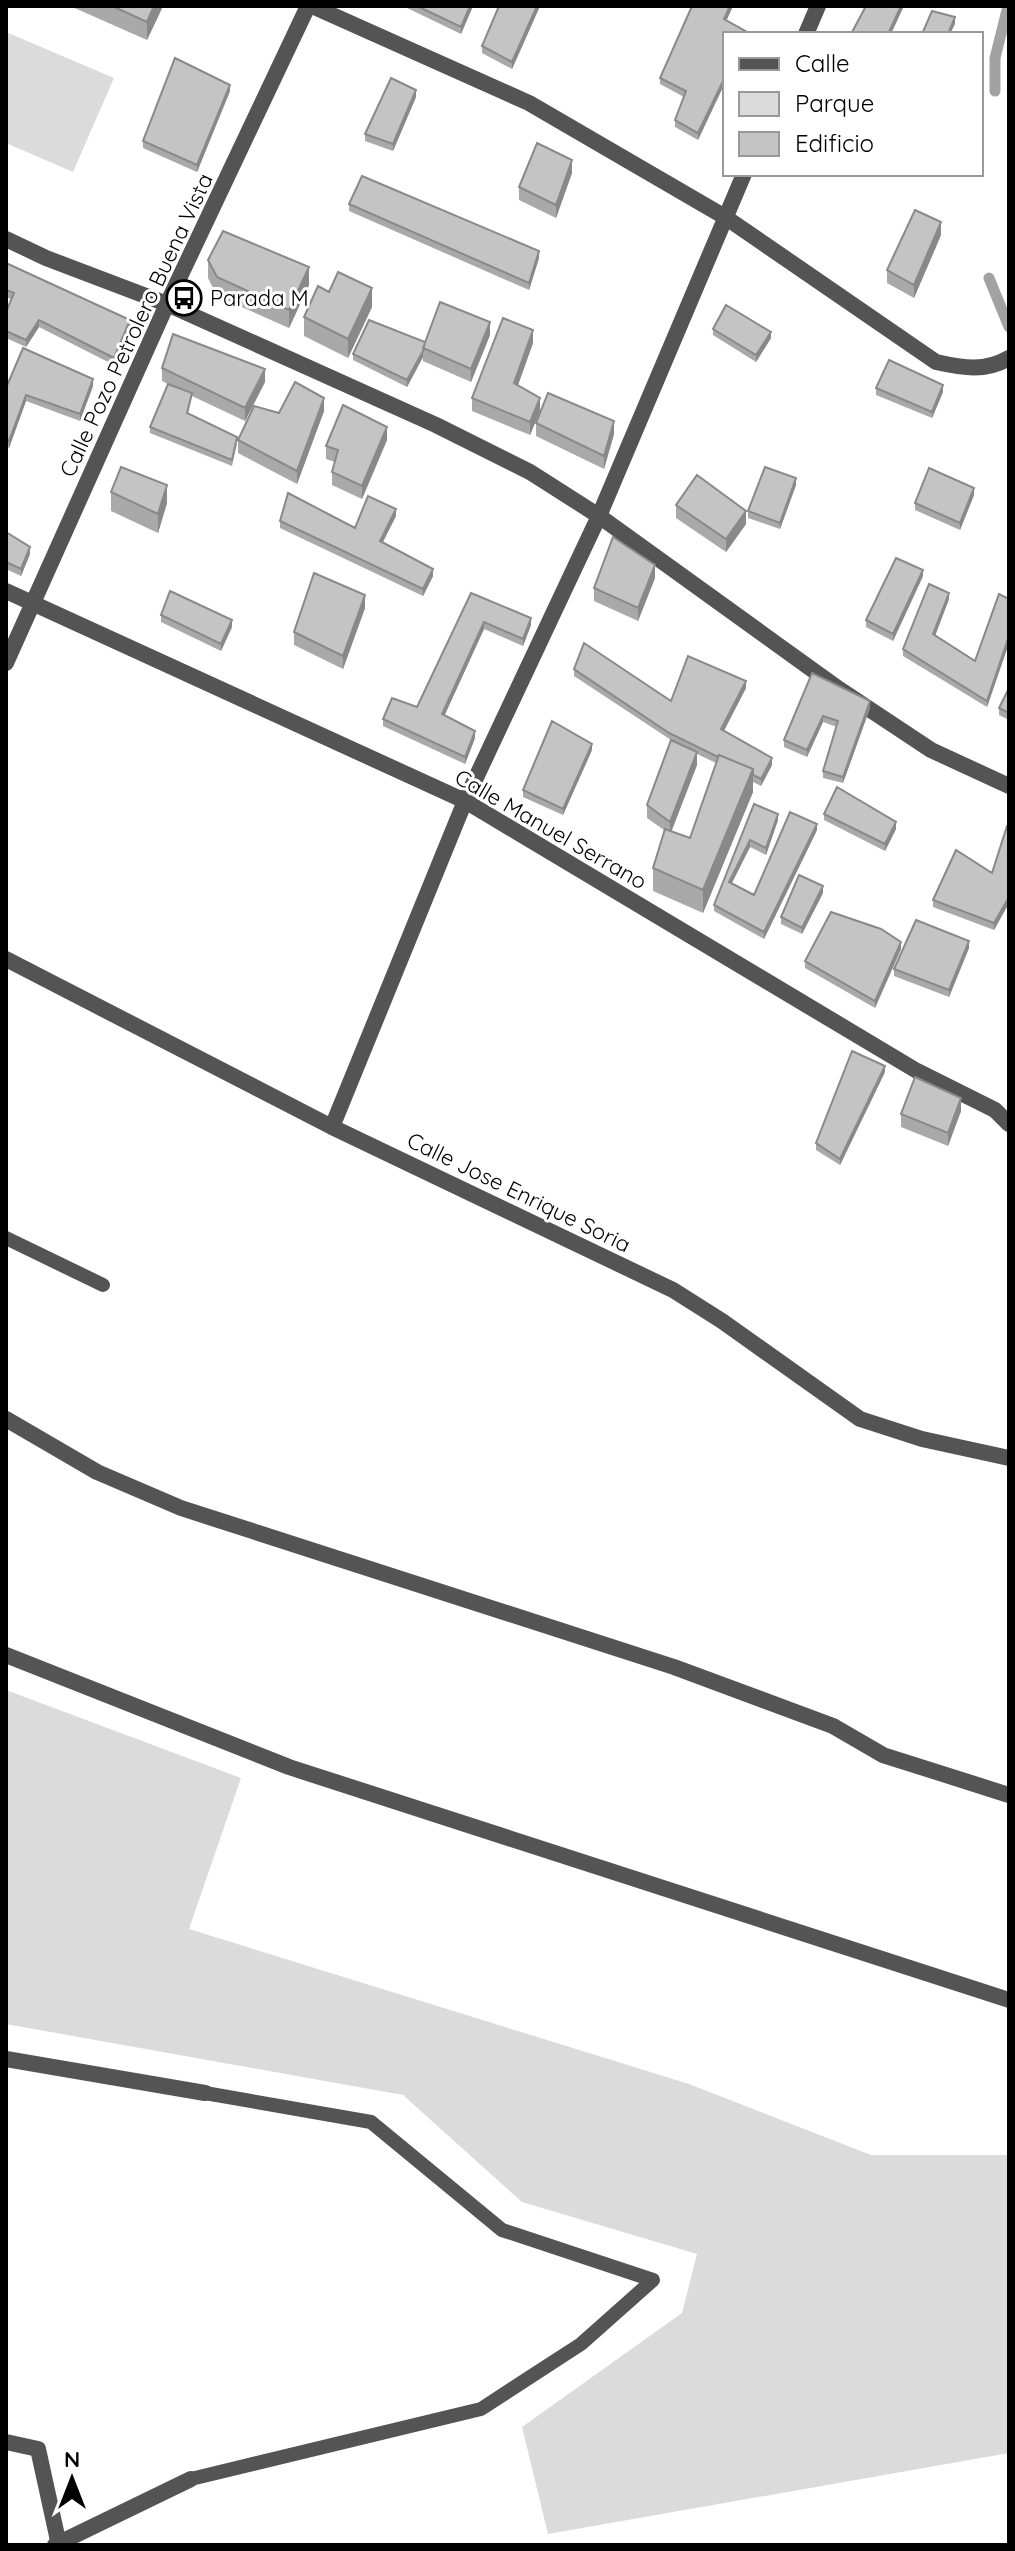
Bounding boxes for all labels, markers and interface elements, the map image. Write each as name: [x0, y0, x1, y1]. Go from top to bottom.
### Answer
legend: [723, 32, 983, 176]
text: Calle: [795, 48, 850, 78]
text: Parque: [795, 88, 874, 118]
text: Edificio: [795, 128, 874, 158]
street label: Calle Pozo Petrolero Buena Vista: [53, 169, 219, 481]
bus stop icon: Parada M: [165, 279, 203, 317]
place label: Parada M: [210, 284, 309, 312]
street label: Calle Manuel Serrano: [450, 763, 652, 895]
street label: Calle Jose Enrique Soria: [403, 1126, 635, 1258]
north arrow: [32, 2439, 112, 2519]
text: N: [64, 2445, 80, 2473]

